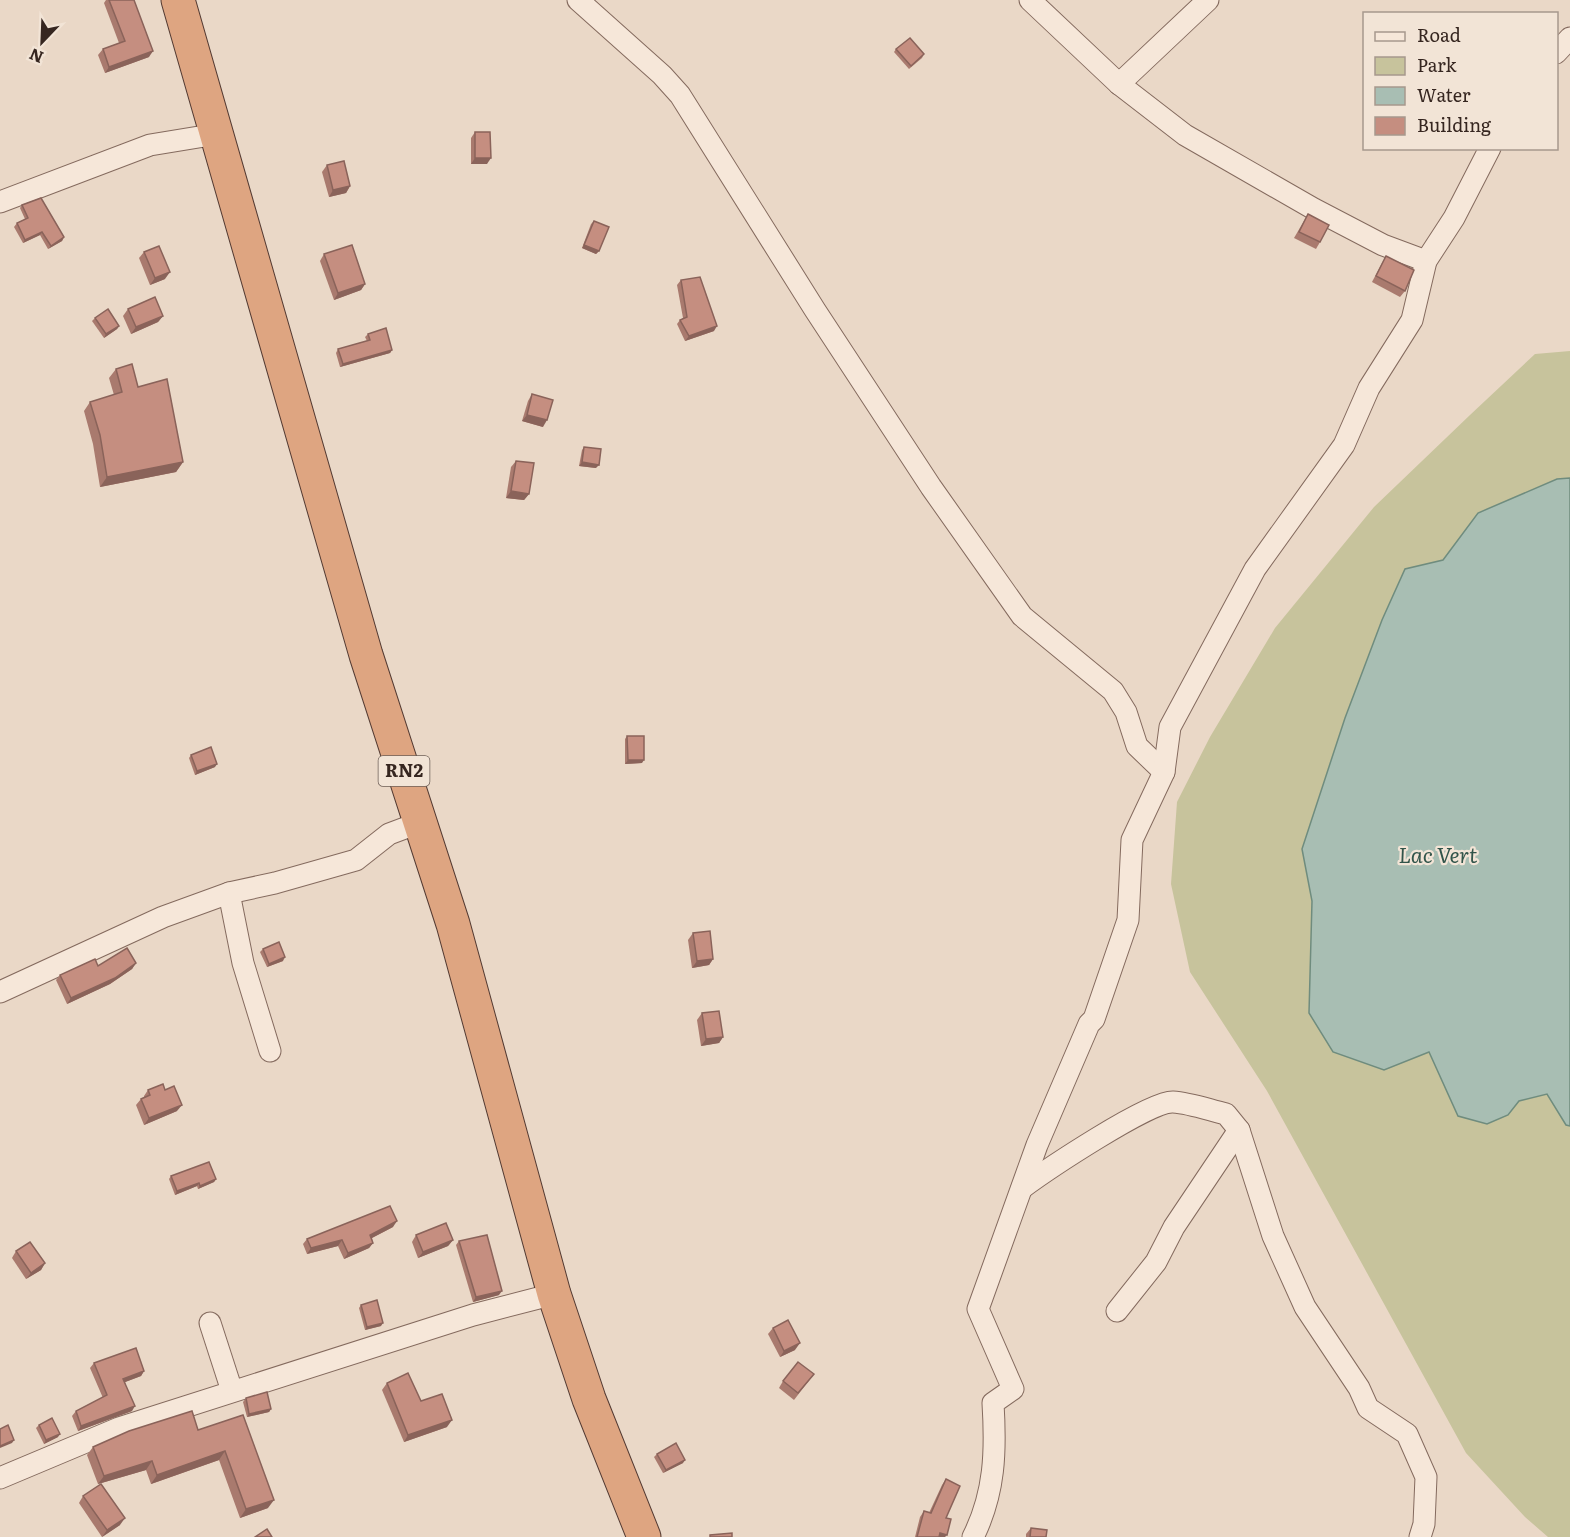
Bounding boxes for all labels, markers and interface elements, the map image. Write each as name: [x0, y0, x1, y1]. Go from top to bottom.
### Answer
north arrow: [12, 12, 72, 72]
legend: [1363, 12, 1558, 150]
text: Road: [1417, 21, 1461, 48]
text: N: [25, 43, 47, 70]
text: Park: [1417, 51, 1458, 78]
text: Water: [1417, 81, 1471, 108]
text: Building: [1417, 111, 1492, 138]
road number: RN2: [378, 756, 430, 786]
water label: Lac Vert: [1399, 838, 1478, 869]

